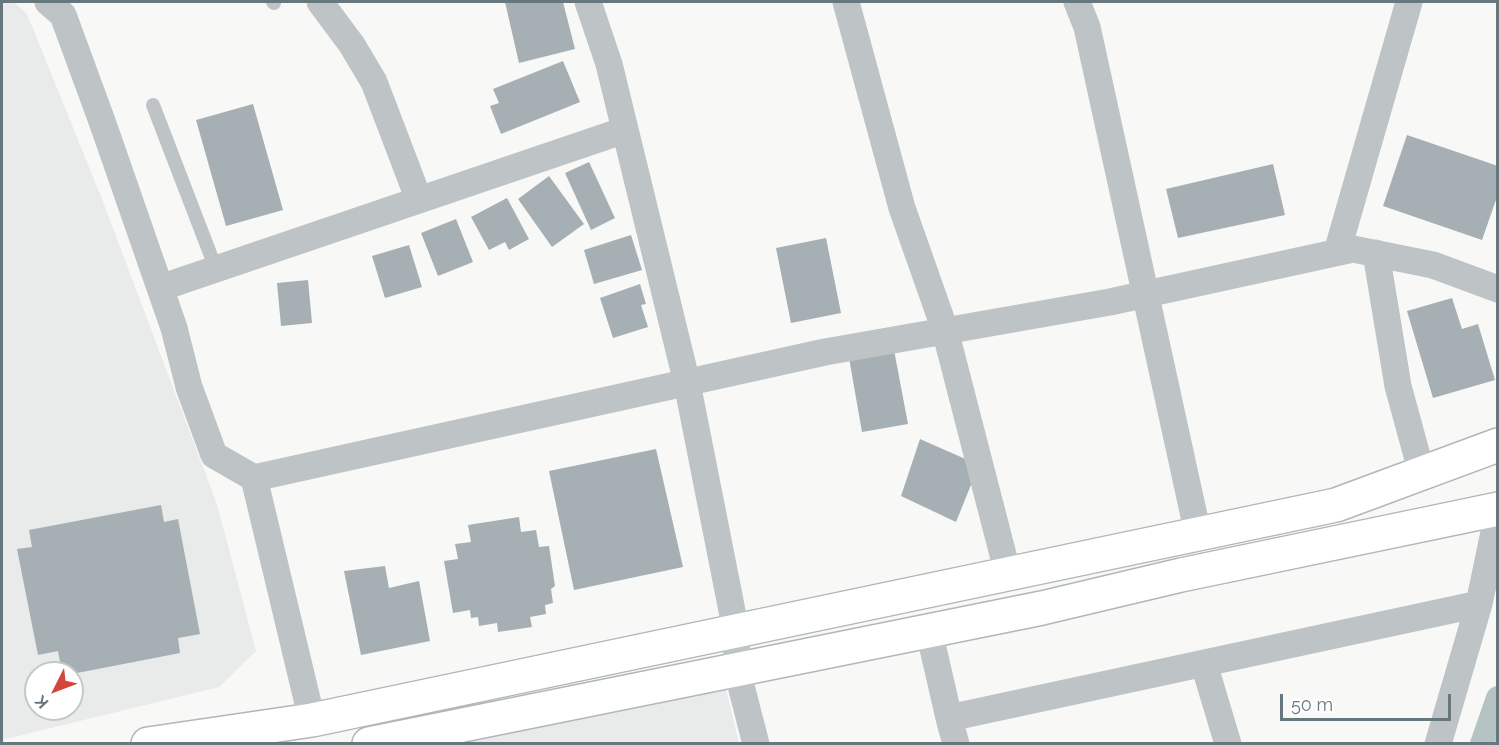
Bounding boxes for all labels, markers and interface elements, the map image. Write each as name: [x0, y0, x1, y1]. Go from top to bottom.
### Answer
north arrow: [24, 661, 84, 721]
scale bar: [1283, 682, 1454, 720]
text: K: [31, 692, 52, 712]
text: 50 m: [1291, 694, 1333, 715]

